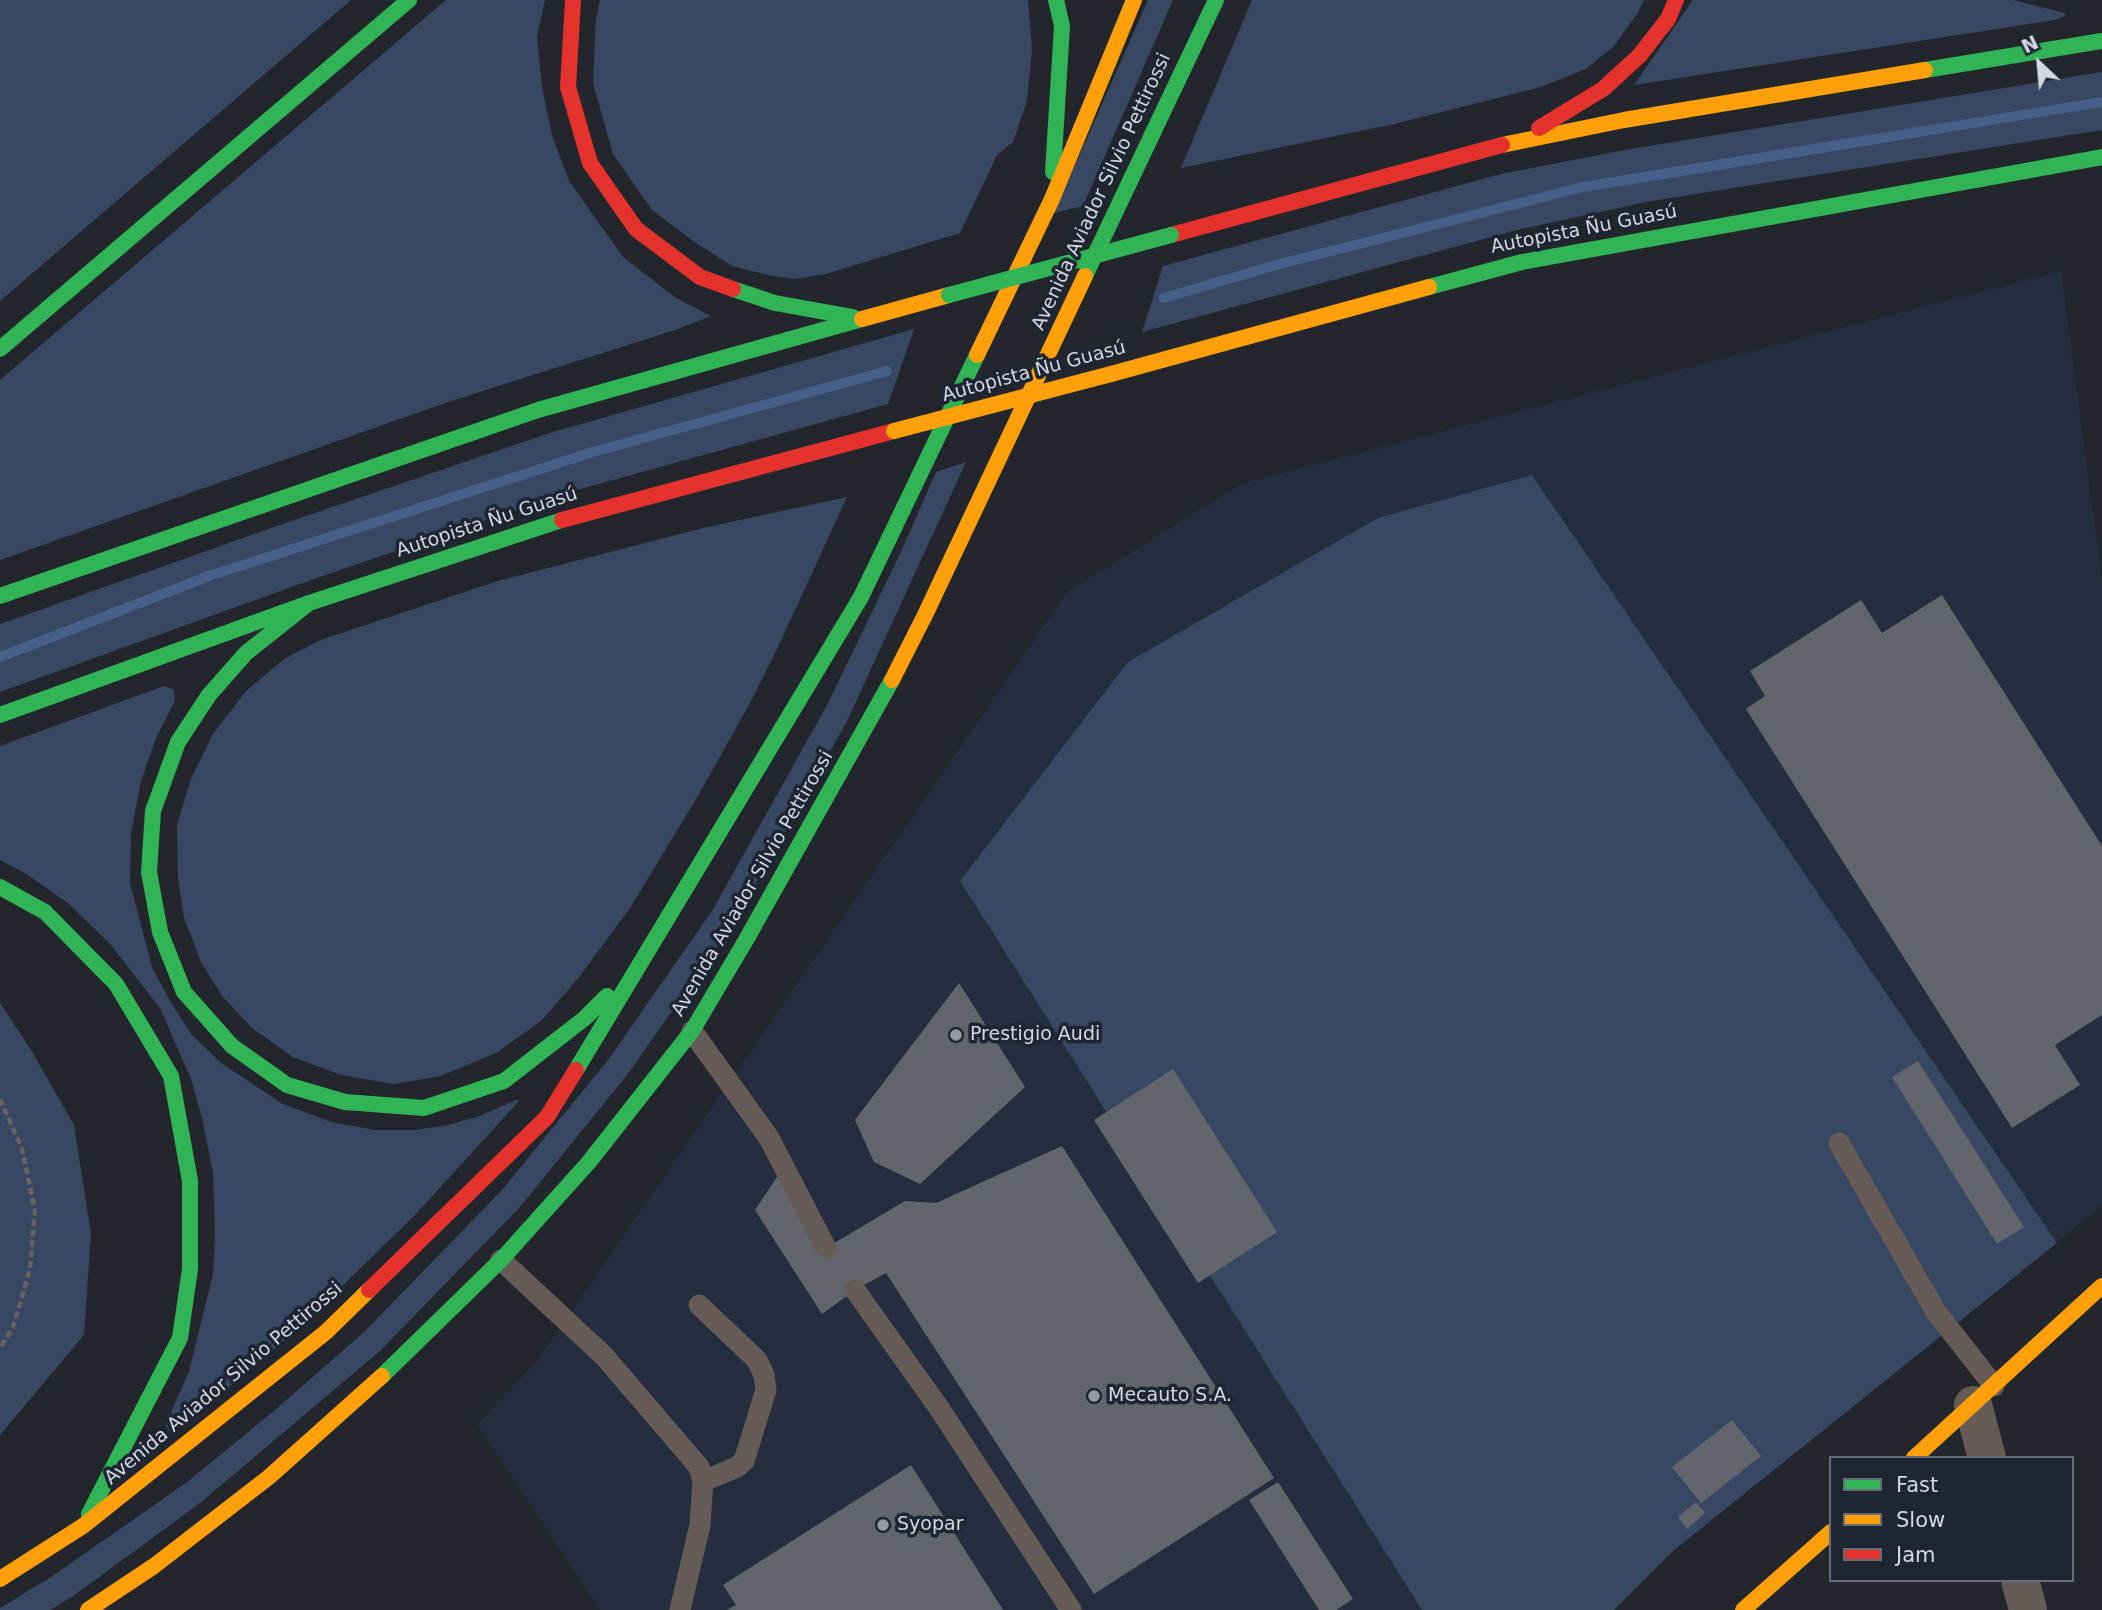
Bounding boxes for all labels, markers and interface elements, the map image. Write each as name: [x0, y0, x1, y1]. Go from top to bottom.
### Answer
north arrow: [2004, 28, 2074, 98]
text: N: [2018, 31, 2042, 57]
street label: Avenida Aviador Silvio Pettirossi: [1028, 50, 1176, 334]
street label: Autopista Ñu Guasú: [1489, 201, 1679, 259]
street label: Autopista Ñu Guasú: [940, 337, 1128, 407]
street label: Autopista Ñu Guasú: [394, 483, 580, 563]
street label: Avenida Aviador Silvio Pettirossi: [667, 747, 839, 1021]
place label: Prestigio Audi: [970, 1024, 1100, 1046]
marker: Prestigio Audi: [948, 1027, 964, 1043]
street label: Avenida Aviador Silvio Pettirossi: [101, 1278, 347, 1490]
place label: Mecauto S.A.: [1108, 1385, 1232, 1407]
marker: Mecauto S.A.: [1086, 1388, 1102, 1404]
legend: [1829, 1456, 2074, 1582]
text: Fast: [1896, 1473, 1938, 1497]
text: Slow: [1896, 1508, 1945, 1532]
place label: Syopar: [897, 1514, 963, 1536]
marker: Syopar: [875, 1517, 891, 1533]
text: Jam: [1896, 1543, 1936, 1567]

